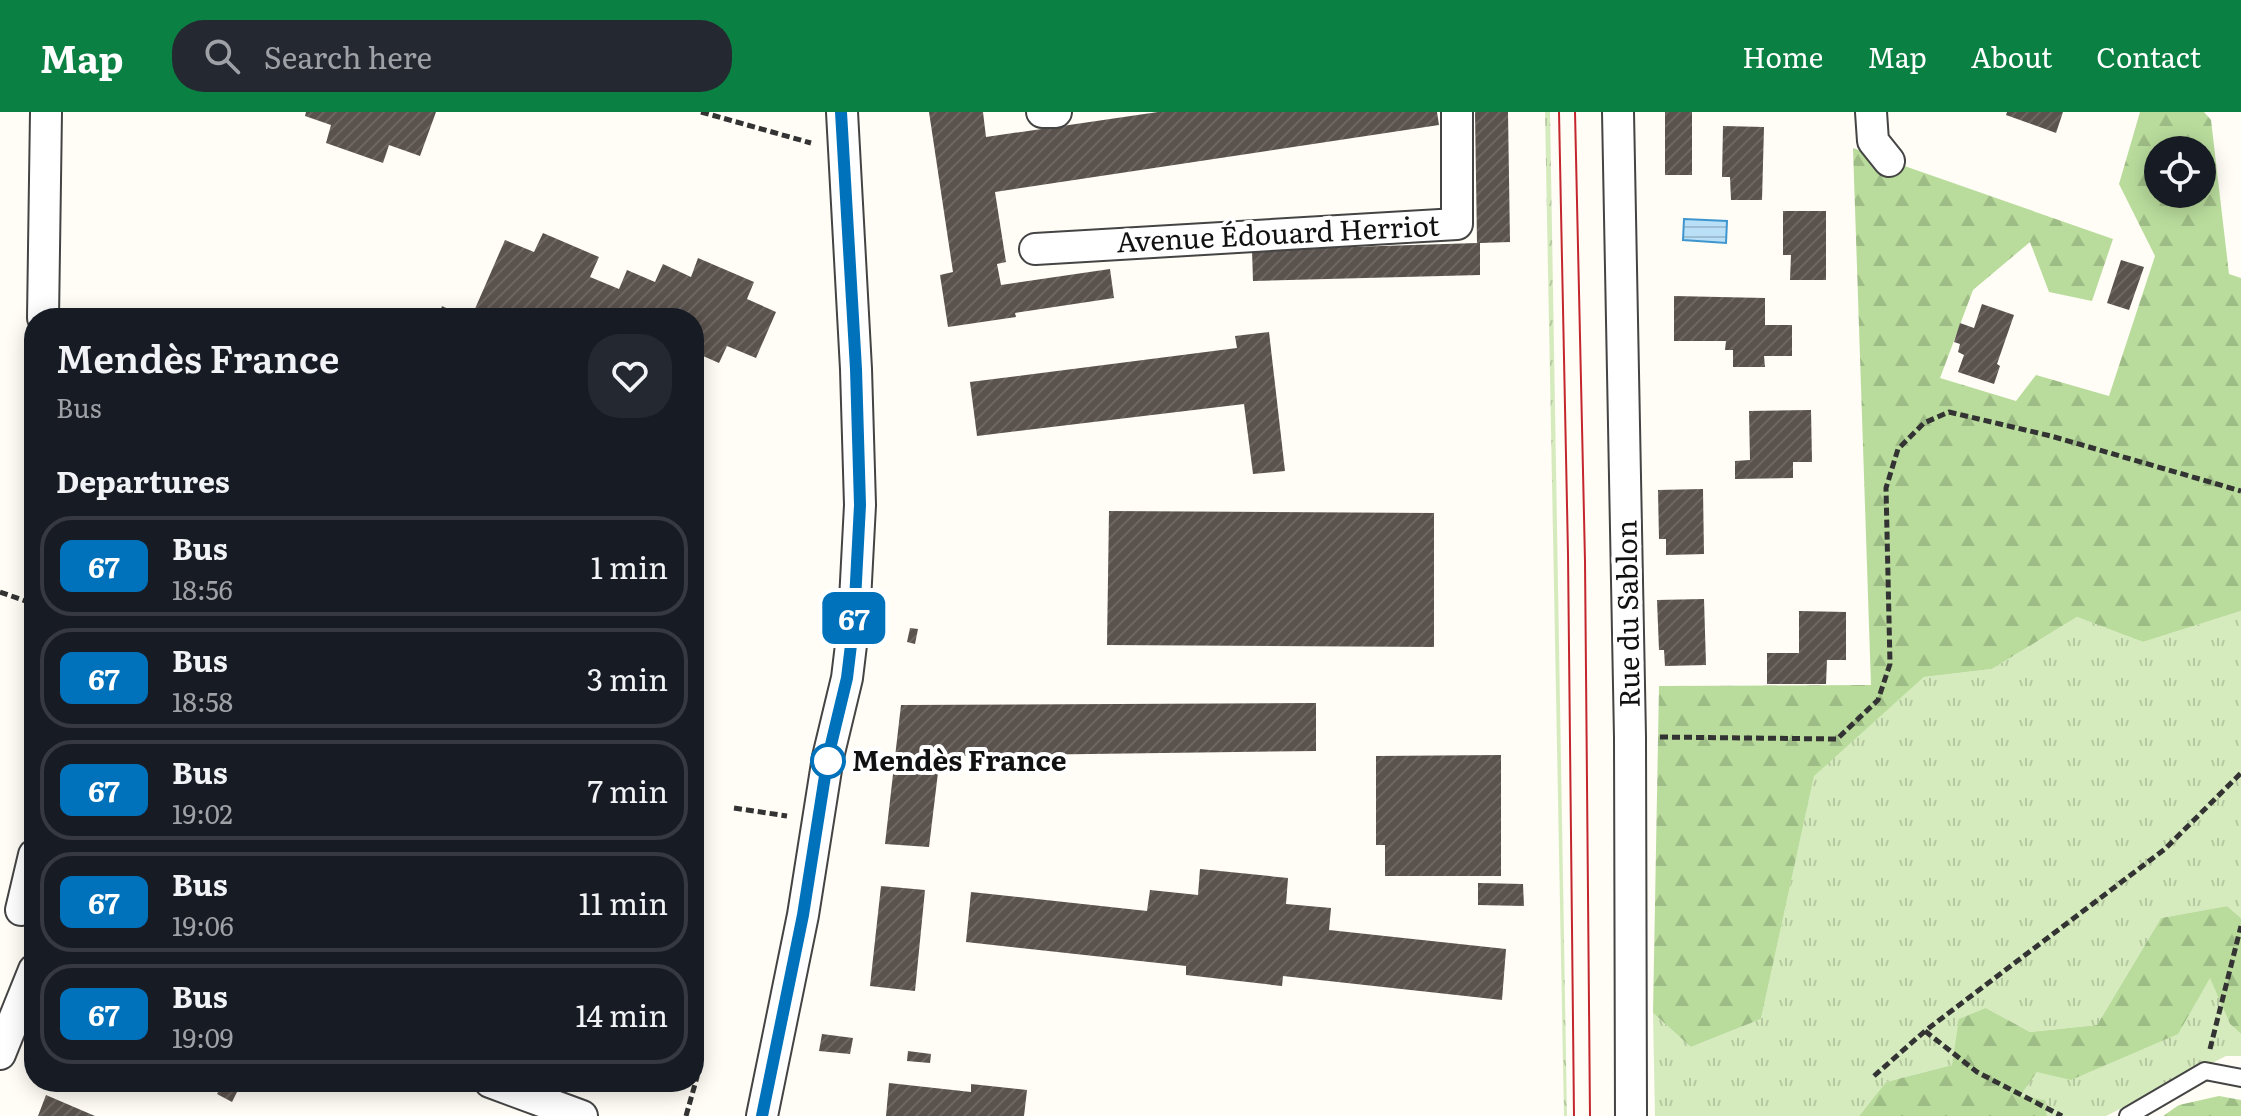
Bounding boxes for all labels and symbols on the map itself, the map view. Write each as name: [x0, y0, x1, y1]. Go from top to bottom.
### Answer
street label: Avenue Édouard Herriot: [1115, 203, 1441, 261]
street label: Rue du Sablon: [1603, 520, 1649, 708]
line badge: 67: [818, 592, 890, 644]
place label: Mendès France: [852, 738, 1067, 780]
marker: Mendès France: [811, 744, 845, 778]

